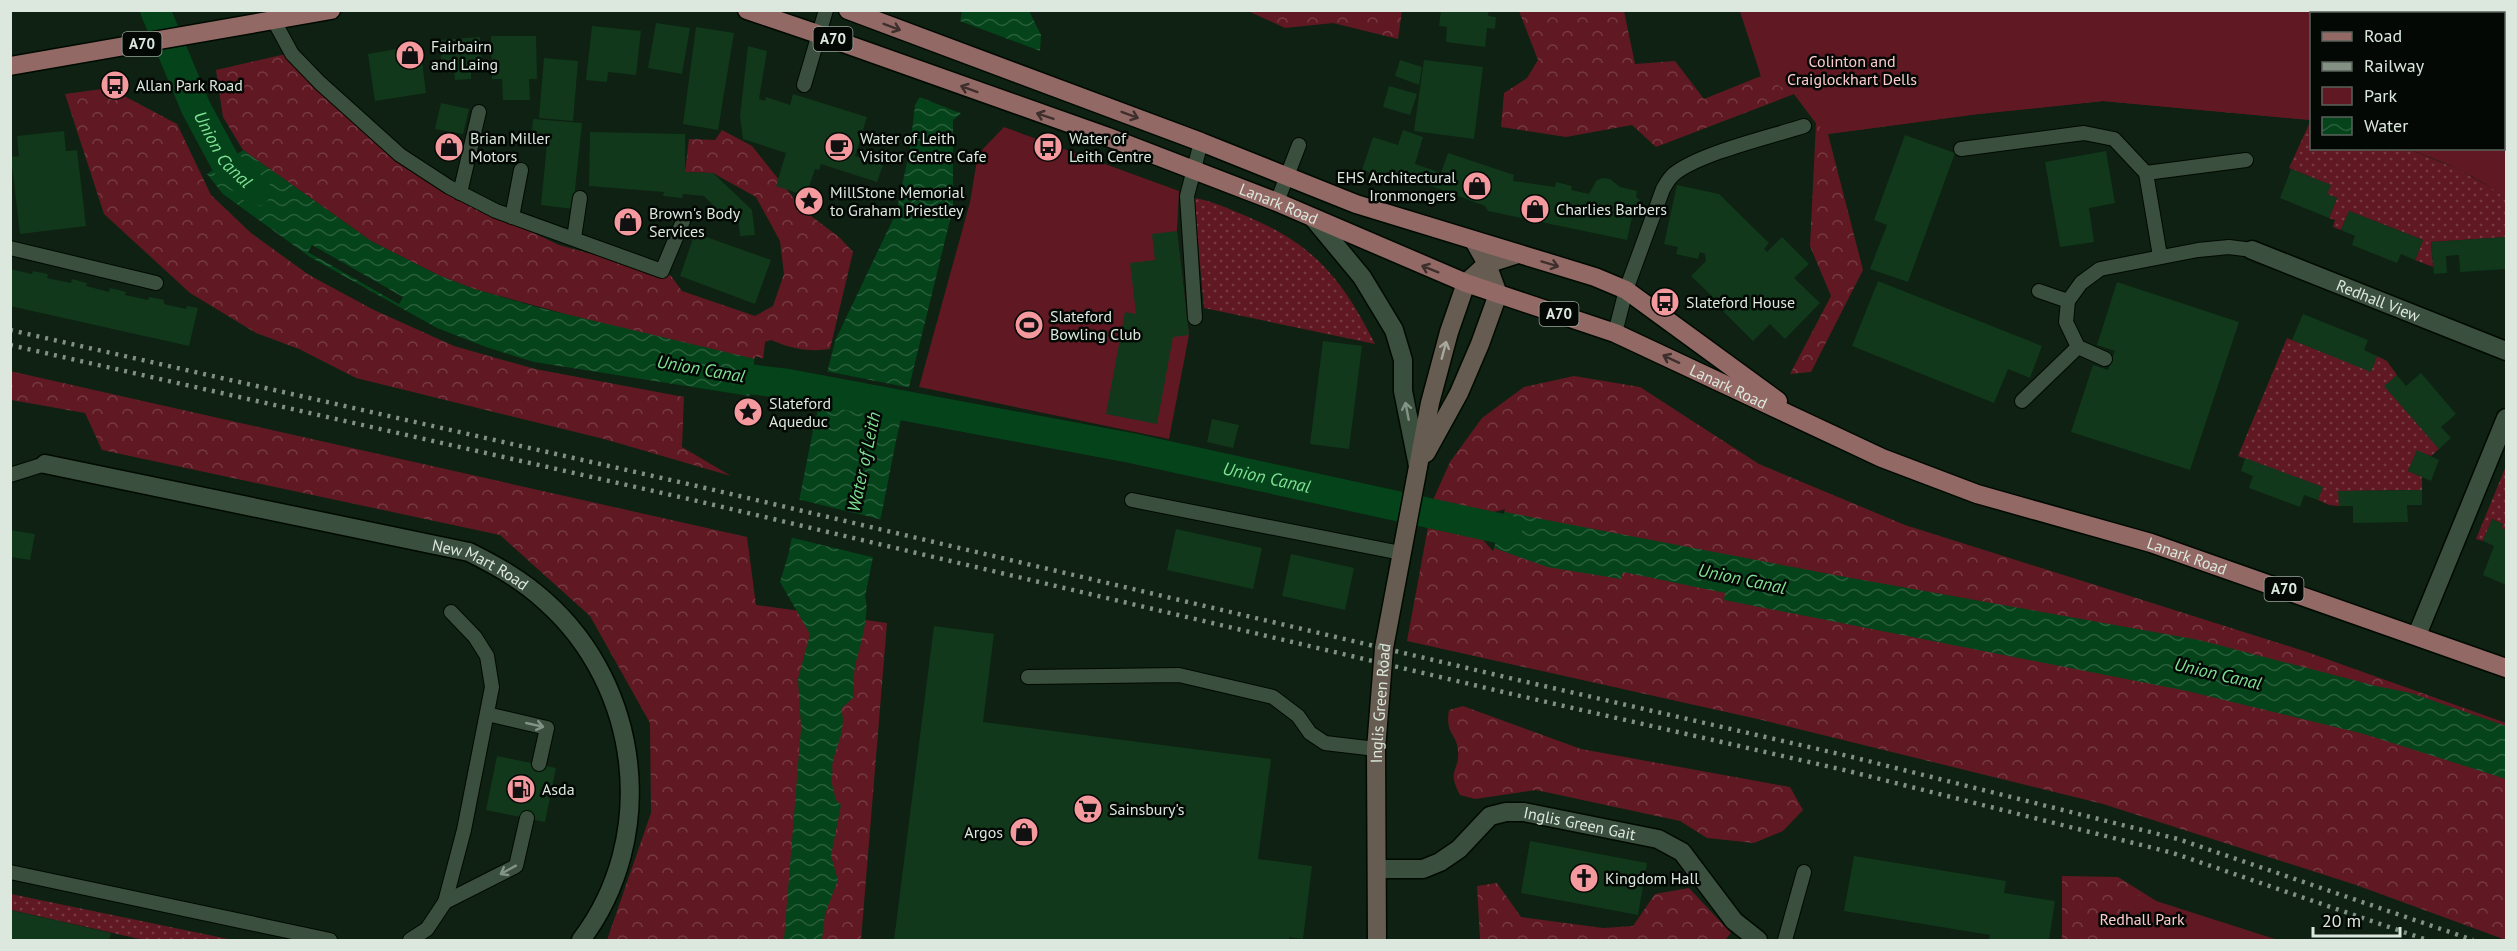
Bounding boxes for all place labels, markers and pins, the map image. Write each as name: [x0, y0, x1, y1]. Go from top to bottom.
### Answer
place label: Fairbairn and Laing: [431, 36, 498, 74]
shop icon: Fairbairn and Laing: [394, 39, 426, 71]
bus stop icon: Allan Park Road: [99, 69, 131, 101]
place label: Allan Park Road: [136, 75, 243, 95]
place label: Brian Miller Motors: [470, 128, 550, 166]
place label: Water of Leith Visitor Centre Cafe: [859, 128, 987, 166]
place label: Water of Leith Centre: [1069, 128, 1152, 166]
shop icon: Brian Miller Motors: [433, 131, 465, 163]
cafe icon: Water of Leith Visitor Centre Cafe: [823, 131, 855, 163]
bus stop icon: Water of Leith Centre: [1032, 131, 1064, 163]
place label: EHS Architectural Ironmongers: [1337, 167, 1456, 205]
shop icon: EHS Architectural Ironmongers: [1461, 170, 1493, 202]
place label: MillStone Memorial to Graham Priestley: [830, 182, 965, 220]
place icon: MillStone Memorial to Graham Priestley: [793, 185, 825, 217]
shop icon: Charlies Barbers: [1519, 193, 1551, 225]
place label: Charlies Barbers: [1556, 199, 1667, 219]
place label: Brown's Body Services: [649, 203, 741, 241]
shop icon: Brown's Body Services: [612, 206, 644, 238]
bus stop icon: Slateford House: [1649, 286, 1681, 318]
place label: Slateford House: [1686, 292, 1795, 312]
place label: Slateford Bowling Club: [1050, 306, 1141, 344]
sports icon: Slateford Bowling Club: [1013, 309, 1045, 341]
place label: Slateford Aqueduc: [769, 393, 831, 431]
place icon: Slateford Aqueduc: [732, 396, 764, 428]
fuel station icon: Asda: [505, 773, 537, 805]
place label: Asda: [542, 779, 575, 799]
supermarket icon: Sainsbury's: [1072, 793, 1104, 825]
place label: Sainsbury's: [1109, 799, 1185, 819]
shop icon: Argos: [1008, 816, 1040, 848]
place label: Argos: [964, 822, 1003, 842]
church icon: Kingdom Hall: [1568, 862, 1600, 894]
place label: Kingdom Hall: [1605, 868, 1699, 888]

